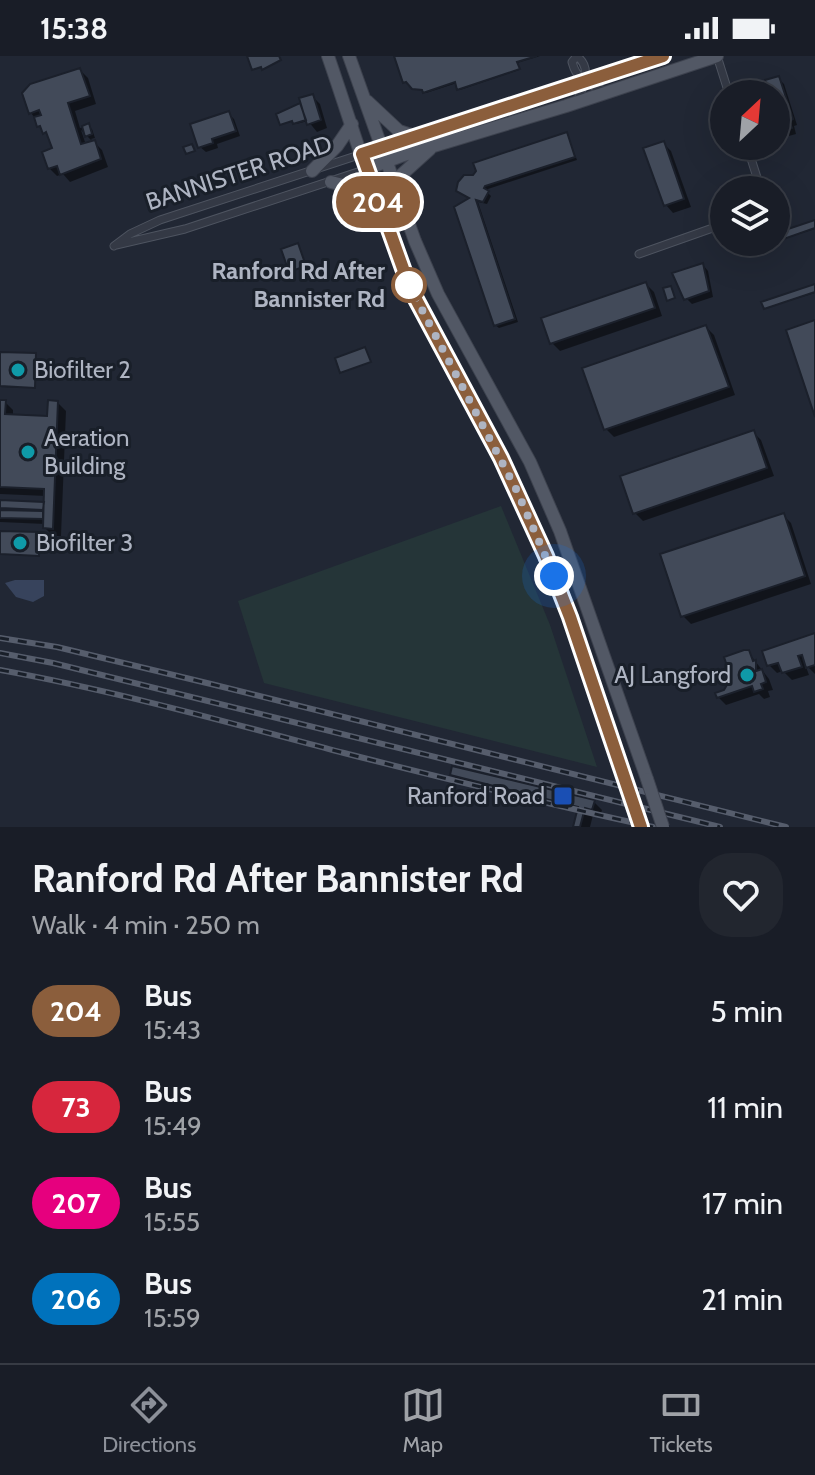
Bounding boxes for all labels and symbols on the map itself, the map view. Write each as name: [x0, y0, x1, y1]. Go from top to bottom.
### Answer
north arrow: [710, 80, 790, 160]
street label: BANNISTER ROAD: [142, 129, 336, 216]
line badge: 204: [332, 176, 424, 228]
place label: Ranford Rd After Bannister Rd: [211, 256, 385, 313]
marker: Ranford Rd After Bannister Rd: [392, 268, 426, 302]
place label: Biofilter 2: [34, 355, 131, 384]
marker: Biofilter 2: [9, 361, 27, 379]
place label: Aeration Building: [44, 423, 129, 480]
marker: Aeration Building: [19, 443, 37, 461]
place label: Biofilter 3: [36, 528, 133, 557]
marker: Biofilter 3: [11, 534, 29, 552]
your location: [534, 556, 574, 596]
place label: AJ Langford: [614, 660, 731, 689]
marker: AJ Langford: [738, 666, 756, 684]
place label: Ranford Road: [407, 781, 545, 810]
marker: Ranford Road: [552, 785, 574, 807]

